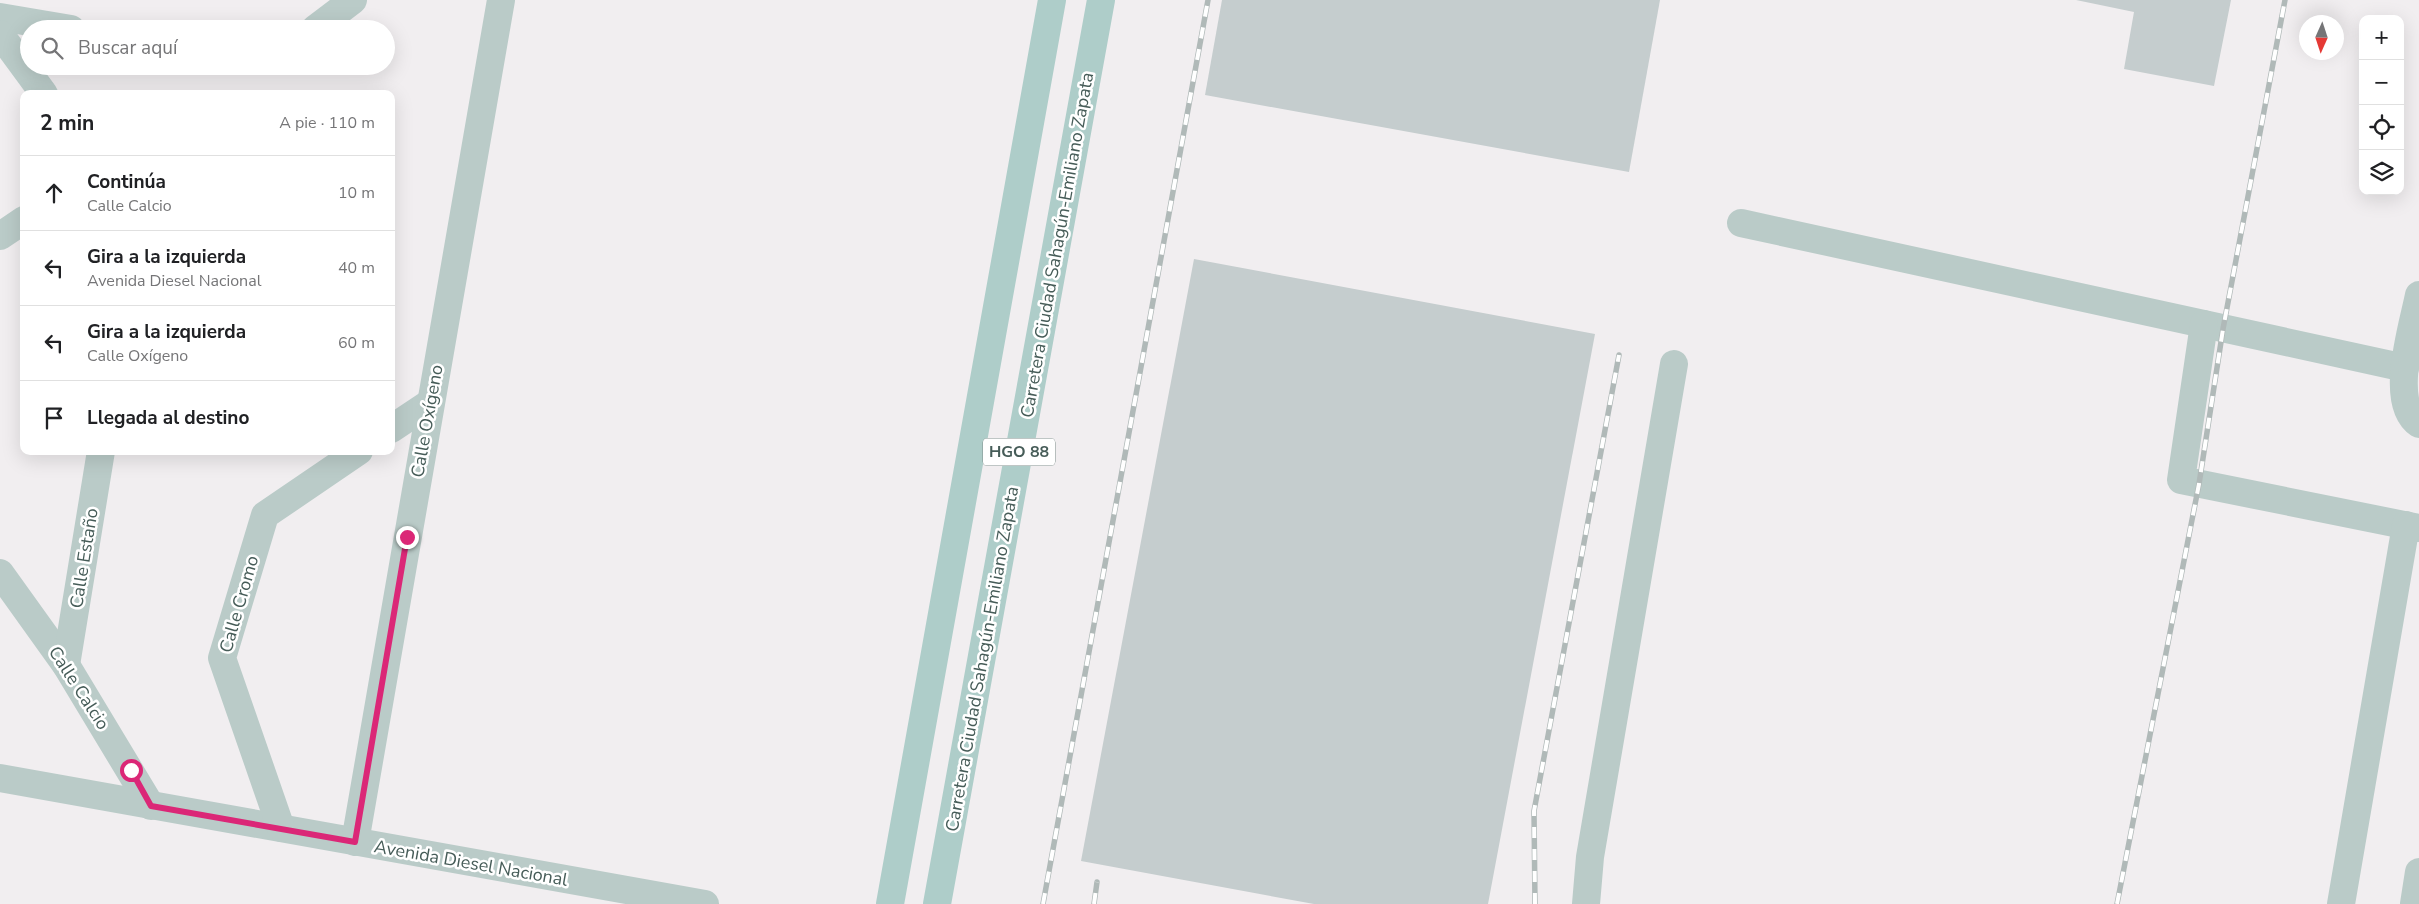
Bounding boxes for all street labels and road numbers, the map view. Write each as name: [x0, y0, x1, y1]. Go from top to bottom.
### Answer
street label: Carretera Ciudad Sahagún-Emiliano Zapata: [1015, 70, 1099, 420]
street label: Calle Oxígeno: [405, 363, 449, 479]
road number: HGO 88: [983, 438, 1055, 466]
street label: Carretera Ciudad Sahagún-Emiliano Zapata: [940, 484, 1024, 834]
street label: Calle Estaño: [64, 506, 104, 610]
street label: Calle Cromo: [214, 553, 264, 655]
street label: Calle Calcio: [43, 642, 115, 734]
street label: Avenida Diesel Nacional: [372, 834, 570, 892]

